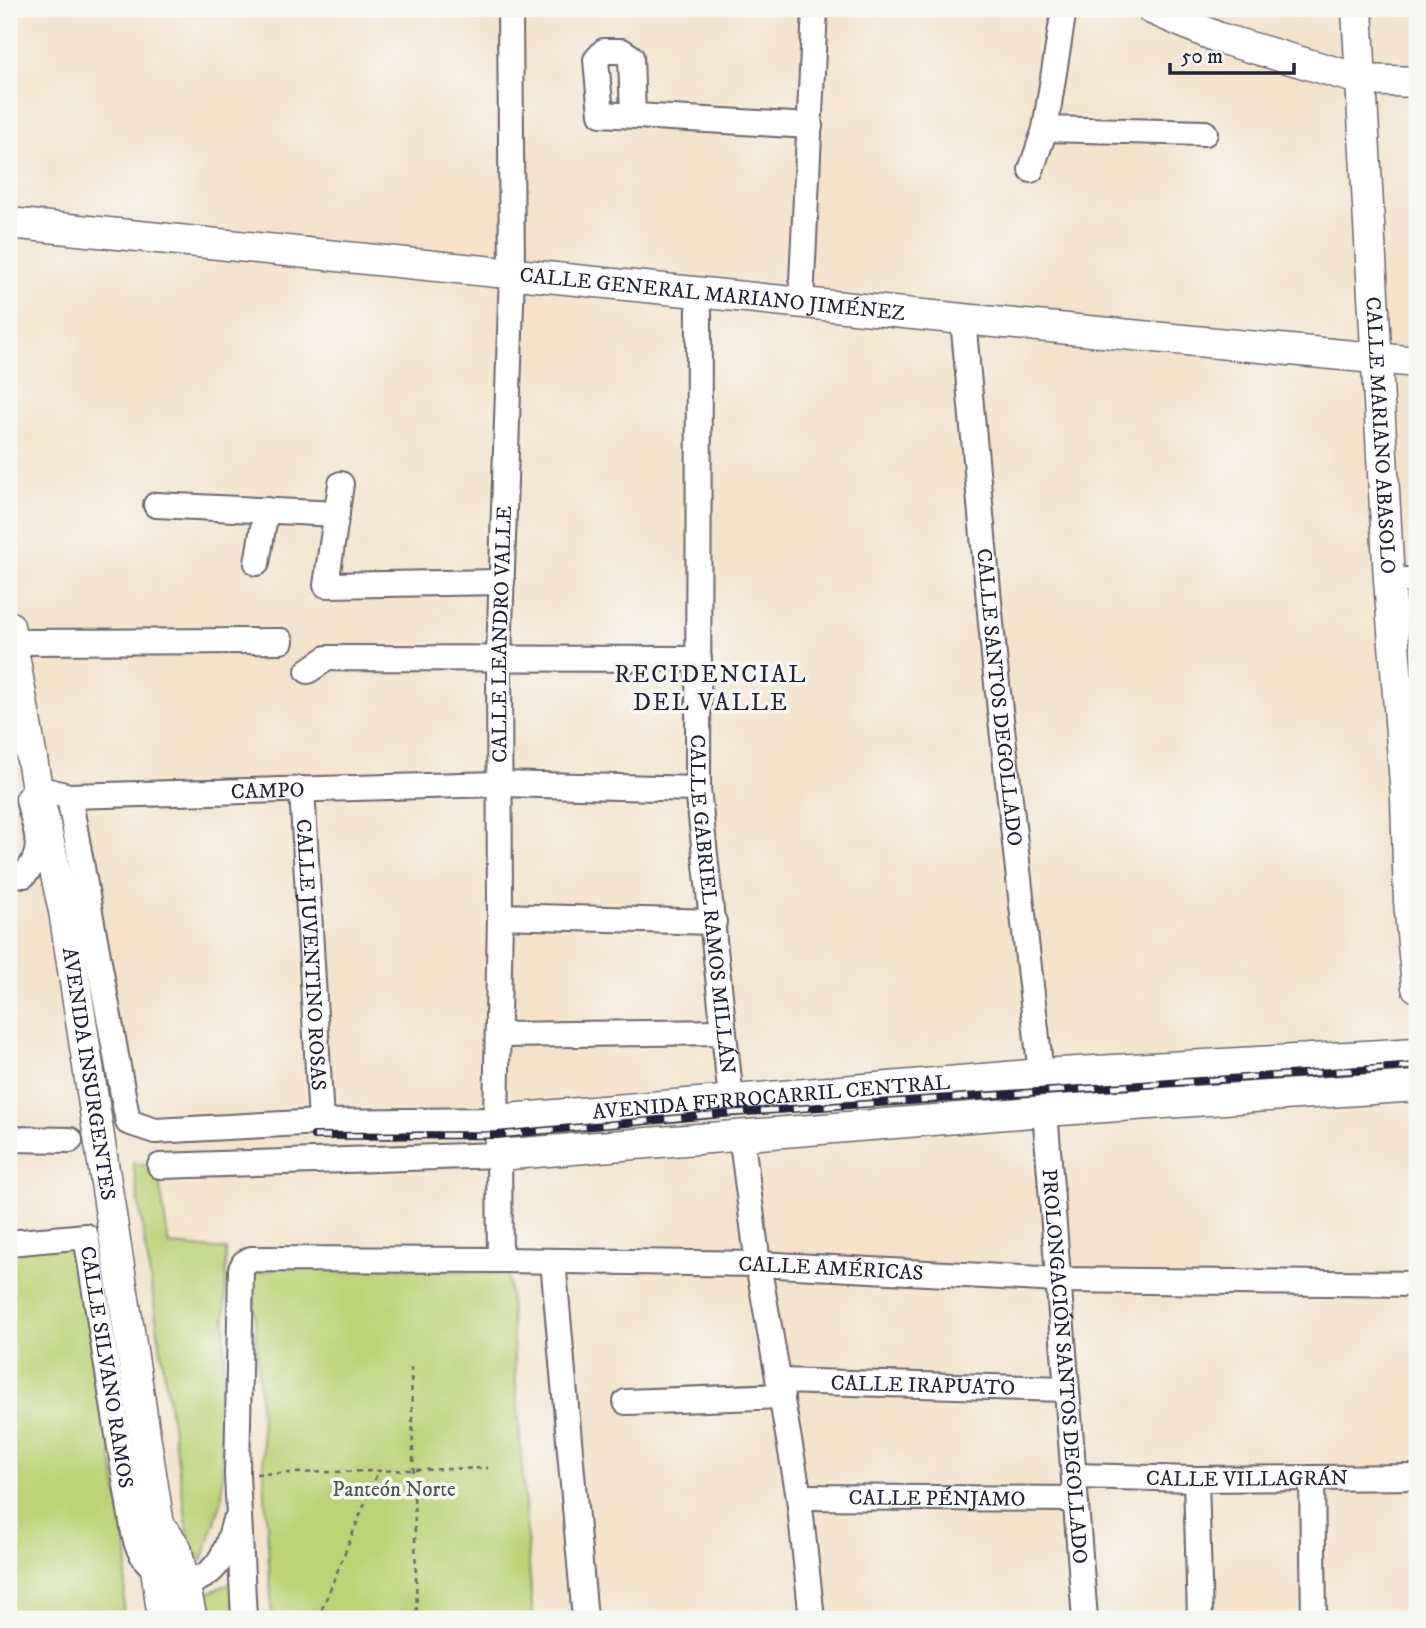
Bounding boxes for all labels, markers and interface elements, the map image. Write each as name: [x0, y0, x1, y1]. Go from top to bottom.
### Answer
scale bar: [1170, 32, 1295, 76]
text: 50 m: [1181, 44, 1223, 70]
street label: CALLE GENERAL MARIANO JIMÉNEZ: [518, 262, 906, 327]
street label: CALLE MARIANO ABASOLO: [1359, 296, 1401, 575]
street label: CALLE LEANDRO VALLE: [487, 505, 518, 763]
street label: CALLE SANTOS DEGOLLADO: [970, 547, 1027, 848]
district label: RECIDENCIAL DEL VALLE: [614, 660, 808, 718]
street label: CALLE GABRIEL RAMOS MILLÁN: [684, 734, 741, 1076]
street label: CAMPO: [231, 777, 305, 805]
street label: CALLE JUVENTINO ROSAS: [290, 818, 331, 1091]
street label: AVENIDA INSURGENTES: [56, 946, 121, 1202]
street label: AVENIDA FERROCARRIL CENTRAL: [591, 1070, 951, 1126]
street label: PROLONGACIÓN SANTOS DEGOLLADO: [1036, 1168, 1093, 1565]
street label: CALLE SILVANO RAMOS: [74, 1244, 138, 1490]
street label: CALLE AMÉRICAS: [738, 1252, 924, 1287]
street label: CALLE IRAPUATO: [830, 1370, 1016, 1402]
street label: CALLE VILLAGRÁN: [1146, 1464, 1348, 1493]
park label: Panteón Norte: [332, 1477, 456, 1503]
street label: CALLE PÉNJAMO: [849, 1485, 1025, 1513]

